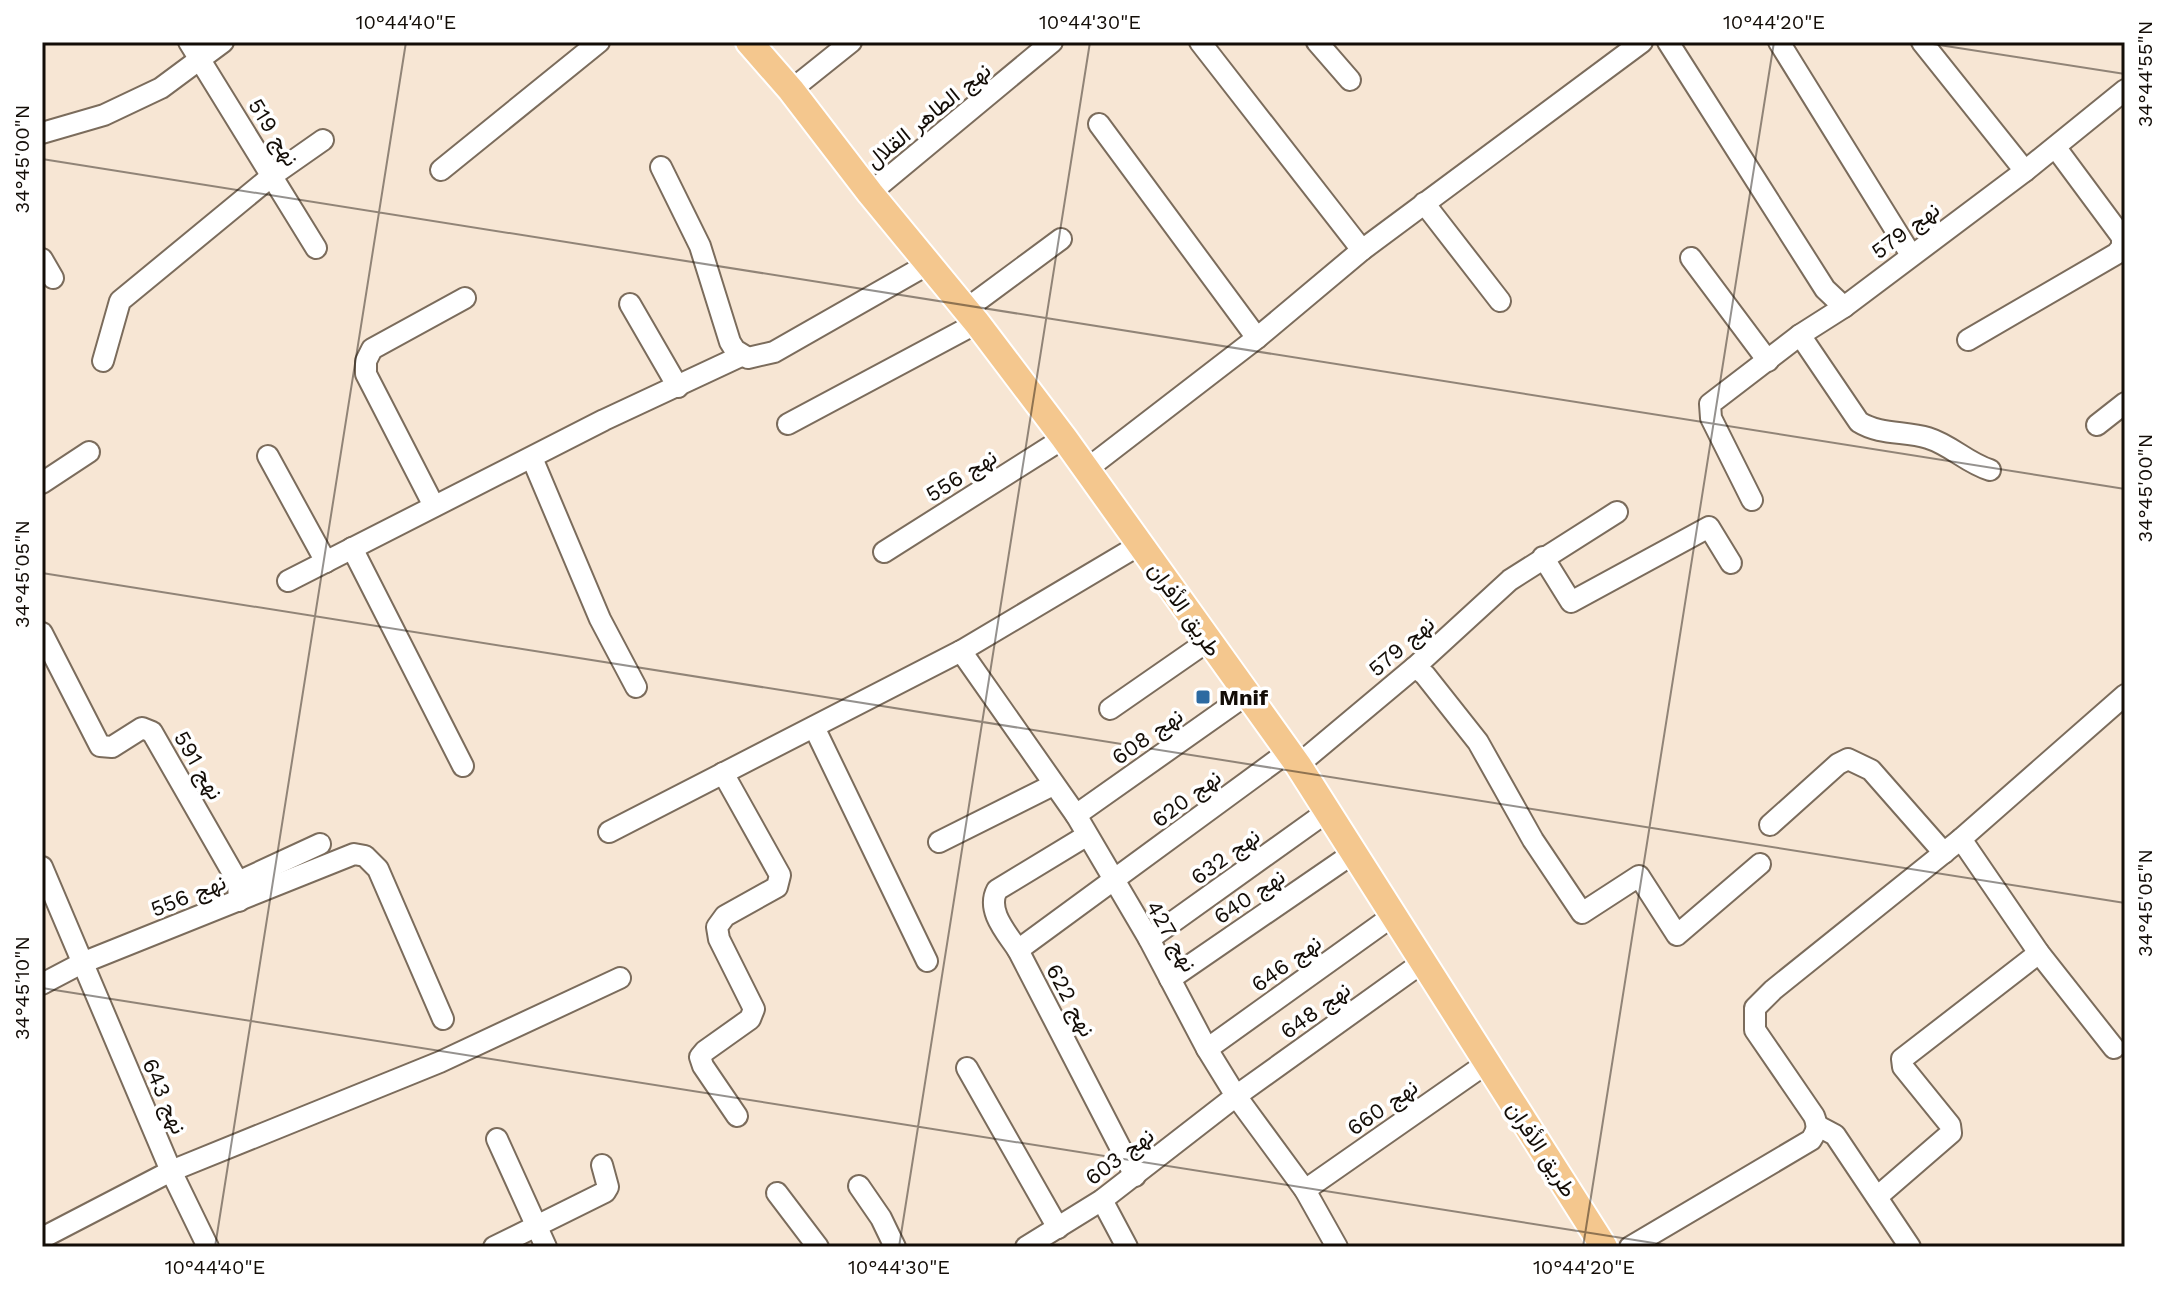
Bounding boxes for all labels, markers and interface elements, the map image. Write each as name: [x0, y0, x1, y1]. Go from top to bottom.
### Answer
text: 10°44'40"E: [356, 10, 456, 34]
text: 10°44'30"E: [1039, 10, 1141, 34]
text: 10°44'20"E: [1723, 10, 1825, 34]
text: 34°44'55"N: [2133, 21, 2157, 127]
street label: نهج الطاهر القلال: [861, 58, 997, 175]
street label: نهج 519: [241, 94, 304, 172]
text: 34°45'00"N: [10, 105, 34, 213]
street label: نهج 579: [1866, 197, 1945, 266]
text: 34°45'00"N: [2133, 434, 2157, 542]
street label: نهج 556: [921, 444, 1002, 509]
text: 34°45'05"N: [10, 520, 34, 628]
street label: طريق الأفران: [1142, 558, 1226, 662]
street label: نهج 579: [1363, 611, 1441, 683]
place label: Mnif: [1219, 685, 1269, 710]
marker: Mnif: [1194, 688, 1212, 706]
street label: نهج 608: [1107, 703, 1189, 771]
street label: نهج 591: [167, 727, 228, 805]
street label: نهج 620: [1147, 764, 1227, 834]
street label: نهج 632: [1186, 823, 1266, 891]
text: 34°45'05"N: [2133, 849, 2157, 957]
street label: نهج 640: [1209, 864, 1291, 931]
street label: نهج 556: [147, 869, 230, 924]
street label: نهج 427: [1139, 896, 1202, 977]
street label: نهج 646: [1247, 930, 1327, 999]
text: 34°45'10"N: [10, 936, 34, 1040]
street label: نهج 622: [1039, 960, 1100, 1042]
street label: نهج 648: [1275, 977, 1356, 1046]
street label: نهج 643: [136, 1055, 192, 1138]
street label: نهج 660: [1342, 1074, 1423, 1142]
street label: طريق الأفران: [1501, 1097, 1582, 1202]
street label: نهج 603: [1080, 1123, 1160, 1192]
text: 10°44'40"E: [165, 1255, 265, 1279]
text: 10°44'30"E: [848, 1255, 950, 1279]
text: 10°44'20"E: [1533, 1255, 1635, 1279]

